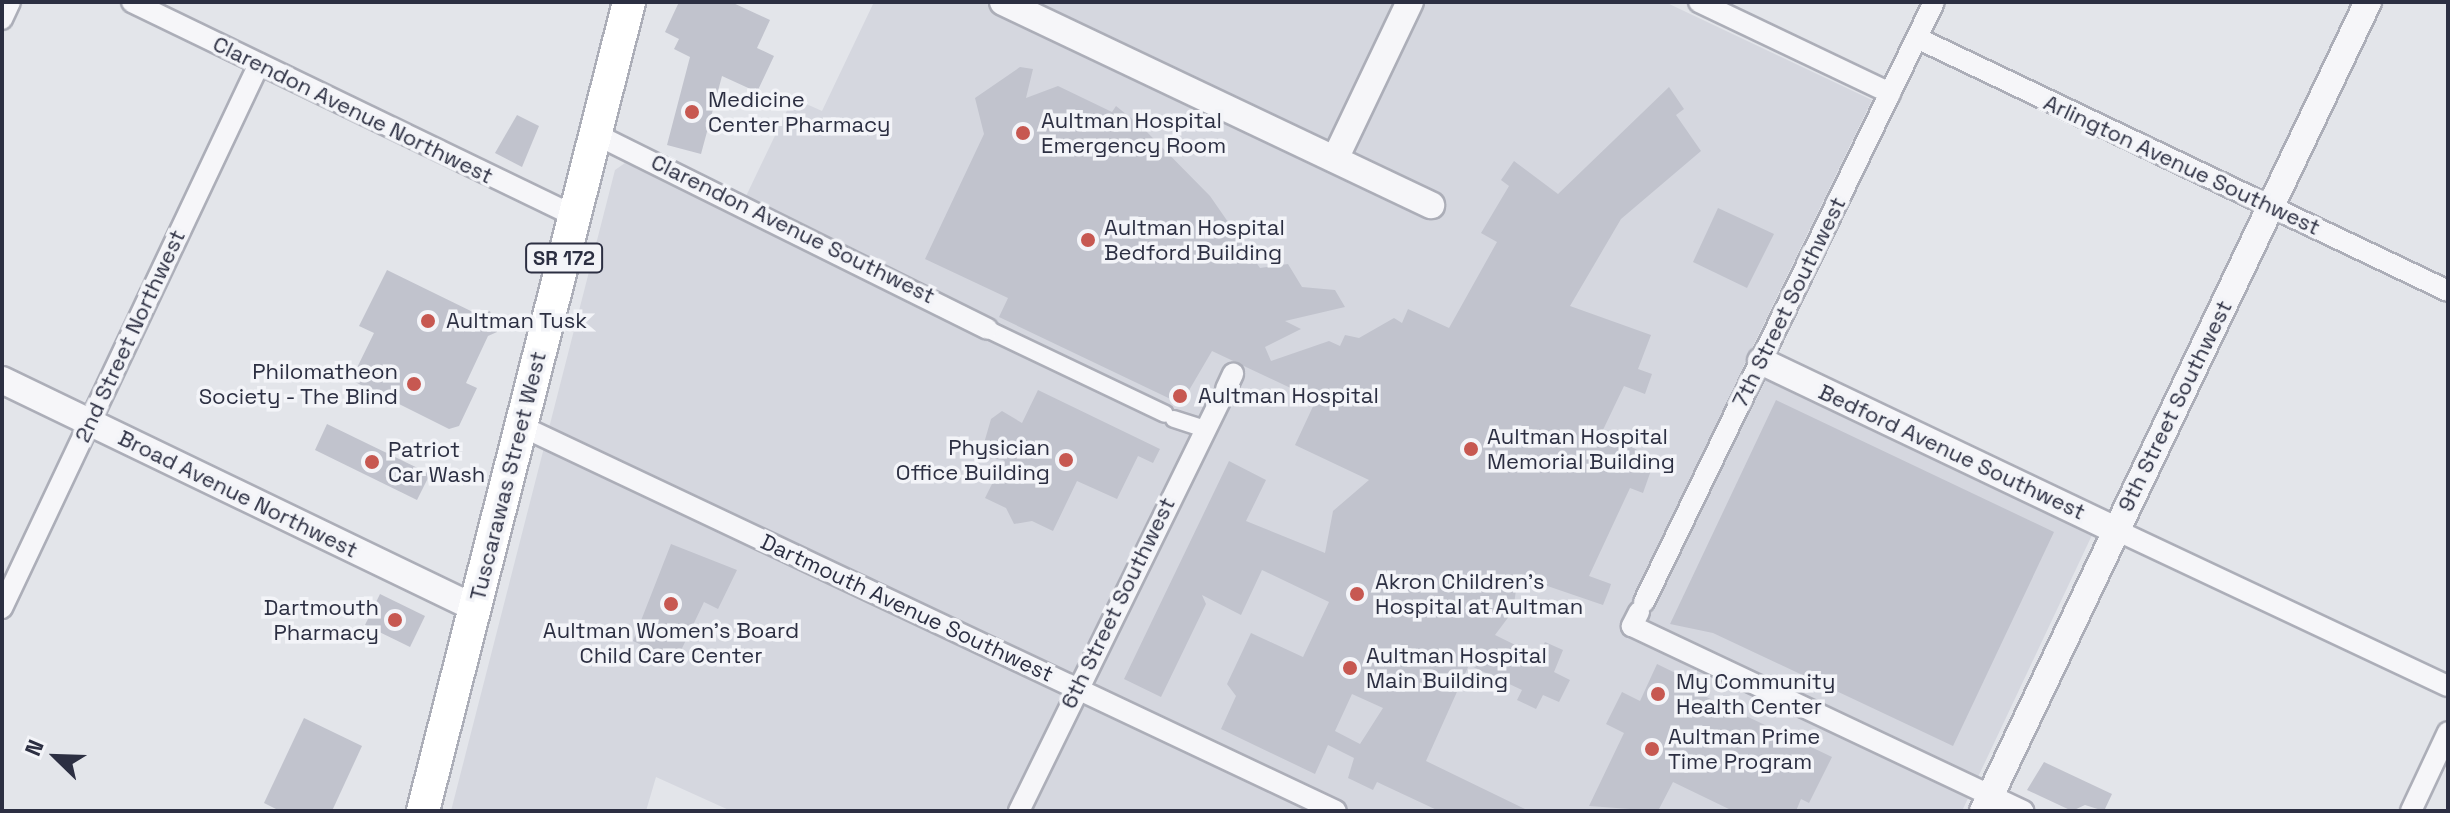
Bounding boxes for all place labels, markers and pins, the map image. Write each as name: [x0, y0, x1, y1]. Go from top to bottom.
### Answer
place label: Medicine Center Pharmacy: [708, 86, 891, 138]
marker: Medicine Center Pharmacy: [683, 103, 701, 121]
place label: Aultman Hospital Emergency Room: [1041, 107, 1226, 158]
marker: Aultman Hospital Emergency Room: [1012, 122, 1034, 144]
place label: Aultman Hospital Bedford Building: [1104, 214, 1285, 266]
marker: Aultman Hospital Bedford Building: [1079, 231, 1097, 249]
place label: Aultman Tusk: [446, 308, 588, 334]
marker: Aultman Tusk: [417, 310, 439, 332]
place label: Philomatheon Society - The Blind: [197, 358, 398, 410]
marker: Philomatheon Society - The Blind: [405, 375, 423, 393]
place label: Aultman Hospital: [1198, 383, 1379, 409]
marker: Aultman Hospital: [1169, 385, 1191, 407]
place label: Aultman Hospital Memorial Building: [1487, 423, 1675, 474]
place label: Physician Office Building: [896, 434, 1050, 486]
place label: Patriot Car Wash: [388, 436, 485, 488]
marker: Aultman Hospital Memorial Building: [1462, 440, 1480, 458]
marker: Physician Office Building: [1057, 451, 1075, 469]
marker: Patriot Car Wash: [363, 453, 381, 471]
place label: Akron Children's Hospital at Aultman: [1375, 568, 1584, 620]
marker: Akron Children's Hospital at Aultman: [1346, 583, 1368, 605]
place label: Dartmouth Pharmacy: [264, 594, 379, 646]
marker: Aultman Women's Board Child Care Center: [662, 595, 680, 613]
marker: Dartmouth Pharmacy: [386, 611, 404, 629]
place label: Aultman Women's Board Child Care Center: [543, 617, 799, 668]
place label: Aultman Hospital Main Building: [1366, 642, 1547, 694]
marker: Aultman Hospital Main Building: [1341, 659, 1359, 677]
place label: My Community Health Center: [1676, 668, 1835, 720]
marker: My Community Health Center: [1647, 683, 1669, 705]
place label: Aultman Prime Time Program: [1668, 723, 1820, 774]
marker: Aultman Prime Time Program: [1643, 740, 1661, 758]

